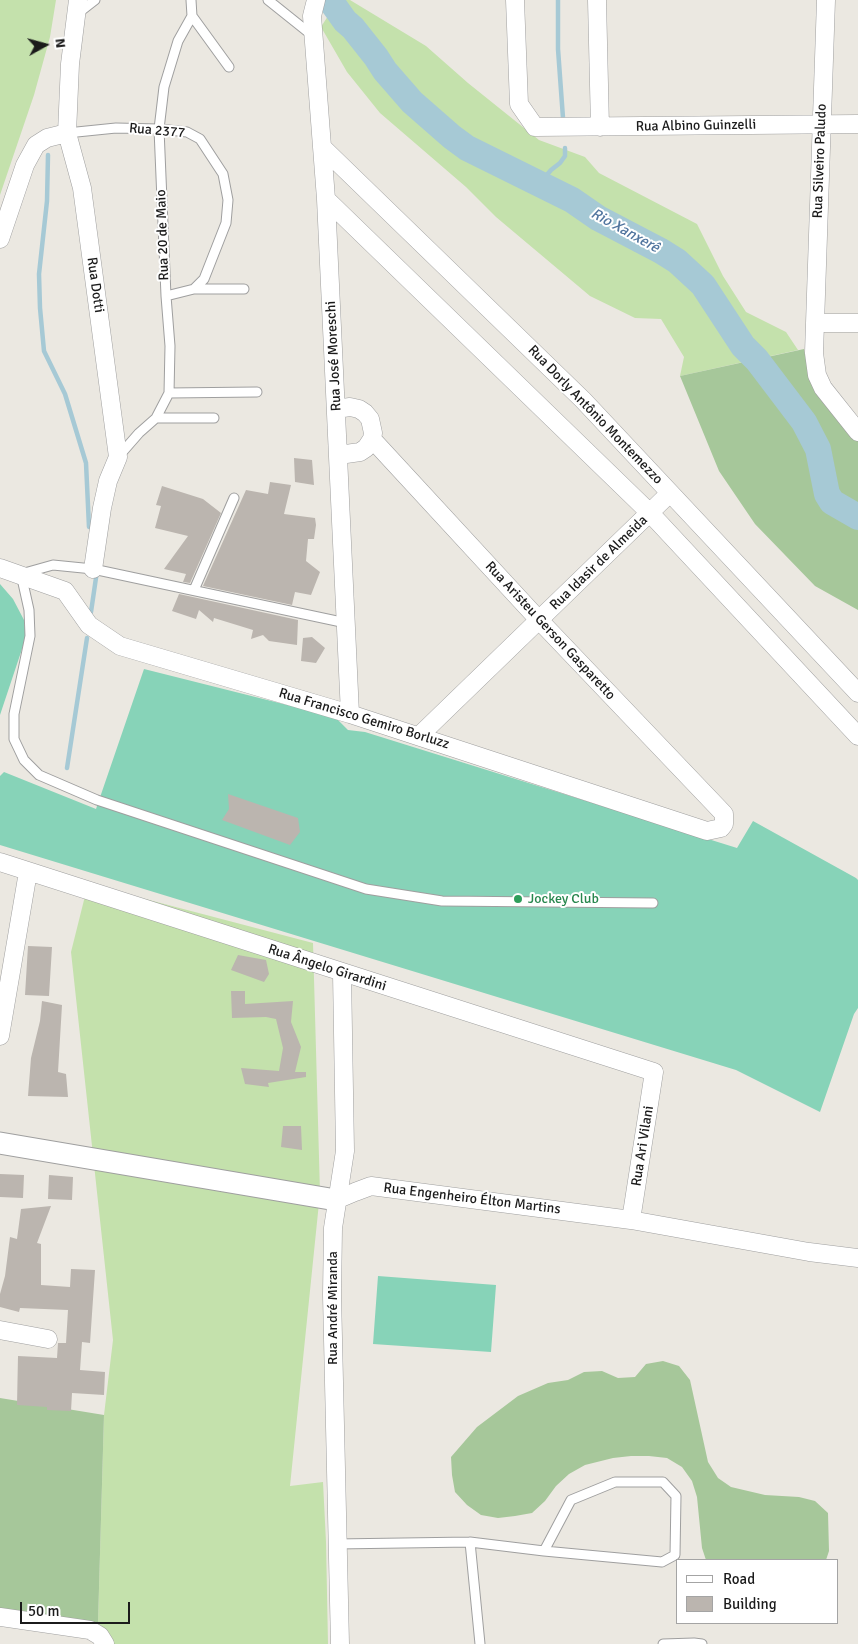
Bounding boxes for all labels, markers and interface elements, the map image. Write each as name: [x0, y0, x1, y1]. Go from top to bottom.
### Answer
north arrow: [20, 20, 70, 70]
text: N: [51, 37, 69, 49]
street label: Rua Silveiro Paludo: [810, 103, 830, 219]
street label: Rua Albino Guinzelli: [636, 117, 756, 135]
street label: Rua 2377: [128, 120, 186, 142]
street label: Rua 20 de Maio: [153, 189, 173, 281]
water label: Rio Xanxerê: [588, 205, 662, 257]
street label: Rua Dotti: [83, 256, 107, 314]
street label: Rua José Moreschi: [323, 300, 345, 412]
street label: Rua Dorly Antônio Montemezzo: [524, 342, 666, 488]
street label: Rua Idasir de Almeida: [547, 512, 651, 614]
street label: Rua Aristeu Gerson Gasparetto: [481, 558, 619, 704]
street label: Rua Francisco Gemiro Borluzz: [277, 685, 451, 753]
place label: Jockey Club: [528, 891, 599, 907]
marker: Jockey Club: [512, 893, 524, 905]
street label: Rua Ângelo Girardini: [266, 941, 388, 995]
street label: Rua Ari Vilani: [628, 1105, 658, 1187]
street label: Rua Engenheiro Élton Martins: [383, 1180, 561, 1218]
street label: Rua André Miranda: [325, 1251, 341, 1365]
legend: [676, 1559, 838, 1624]
text: Road: [723, 1570, 755, 1588]
scale bar: [22, 1592, 132, 1624]
text: Building: [723, 1595, 777, 1613]
text: 50 m: [28, 1602, 59, 1620]

